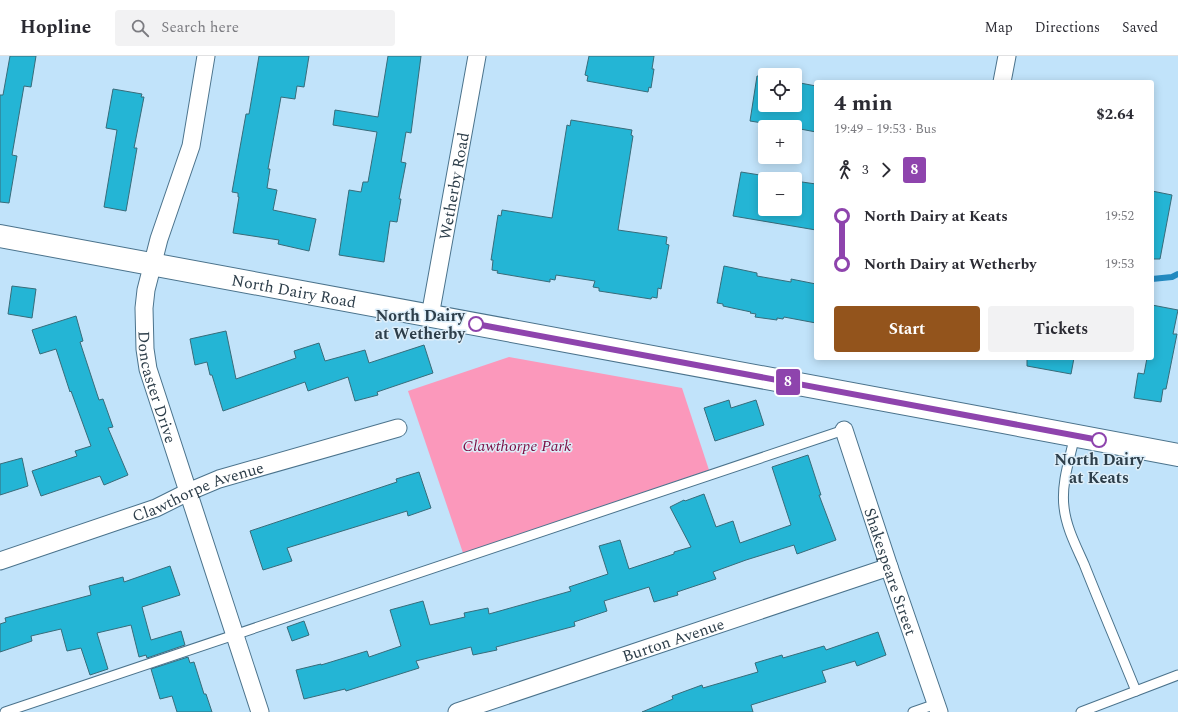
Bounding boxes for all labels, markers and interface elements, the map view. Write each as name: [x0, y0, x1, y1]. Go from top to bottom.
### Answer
search box: [115, 10, 395, 46]
text: Hopline: [20, 13, 91, 42]
text: Search here: [161, 16, 239, 39]
icon: search: [129, 17, 151, 39]
text: Map: [985, 17, 1013, 38]
text: Directions: [1035, 17, 1100, 38]
text: Saved: [1122, 17, 1158, 38]
map controls: [758, 68, 802, 216]
button: locate: [758, 68, 802, 112]
text: 4 min: [834, 87, 893, 120]
text: $2.64: [1096, 103, 1134, 126]
text: 19:49 – 19:53 · Bus: [834, 119, 937, 139]
button: +: [758, 120, 802, 164]
street label: Wetherby Road: [433, 130, 476, 242]
icon: walk: [834, 159, 856, 181]
icon: forward: [875, 159, 897, 181]
text: 8: [911, 159, 918, 180]
text: 3: [862, 160, 869, 180]
button: −: [758, 172, 802, 216]
text: North Dairy at Keats: [864, 205, 1008, 228]
text: 19:52: [1105, 206, 1134, 226]
text: North Dairy at Wetherby: [864, 253, 1036, 276]
text: 19:53: [1105, 254, 1134, 274]
street label: North Dairy Road: [230, 268, 358, 315]
place label: North Dairy at Wetherby: [375, 304, 466, 346]
button: Start: [834, 306, 980, 352]
button: Tickets: [988, 306, 1134, 352]
marker: North Dairy at Wetherby: [468, 316, 484, 332]
street label: Doncaster Drive: [132, 331, 182, 446]
line badge: 8: [775, 369, 801, 395]
text: 8: [784, 371, 792, 392]
marker: North Dairy at Keats: [1091, 432, 1107, 448]
park label: Clawthorpe Park: [462, 434, 572, 458]
place label: North Dairy at Keats: [1054, 448, 1145, 490]
street label: Clawthorpe Avenue: [129, 456, 267, 528]
street label: Shakespeare Street: [857, 505, 923, 639]
street label: Burton Avenue: [619, 612, 728, 669]

